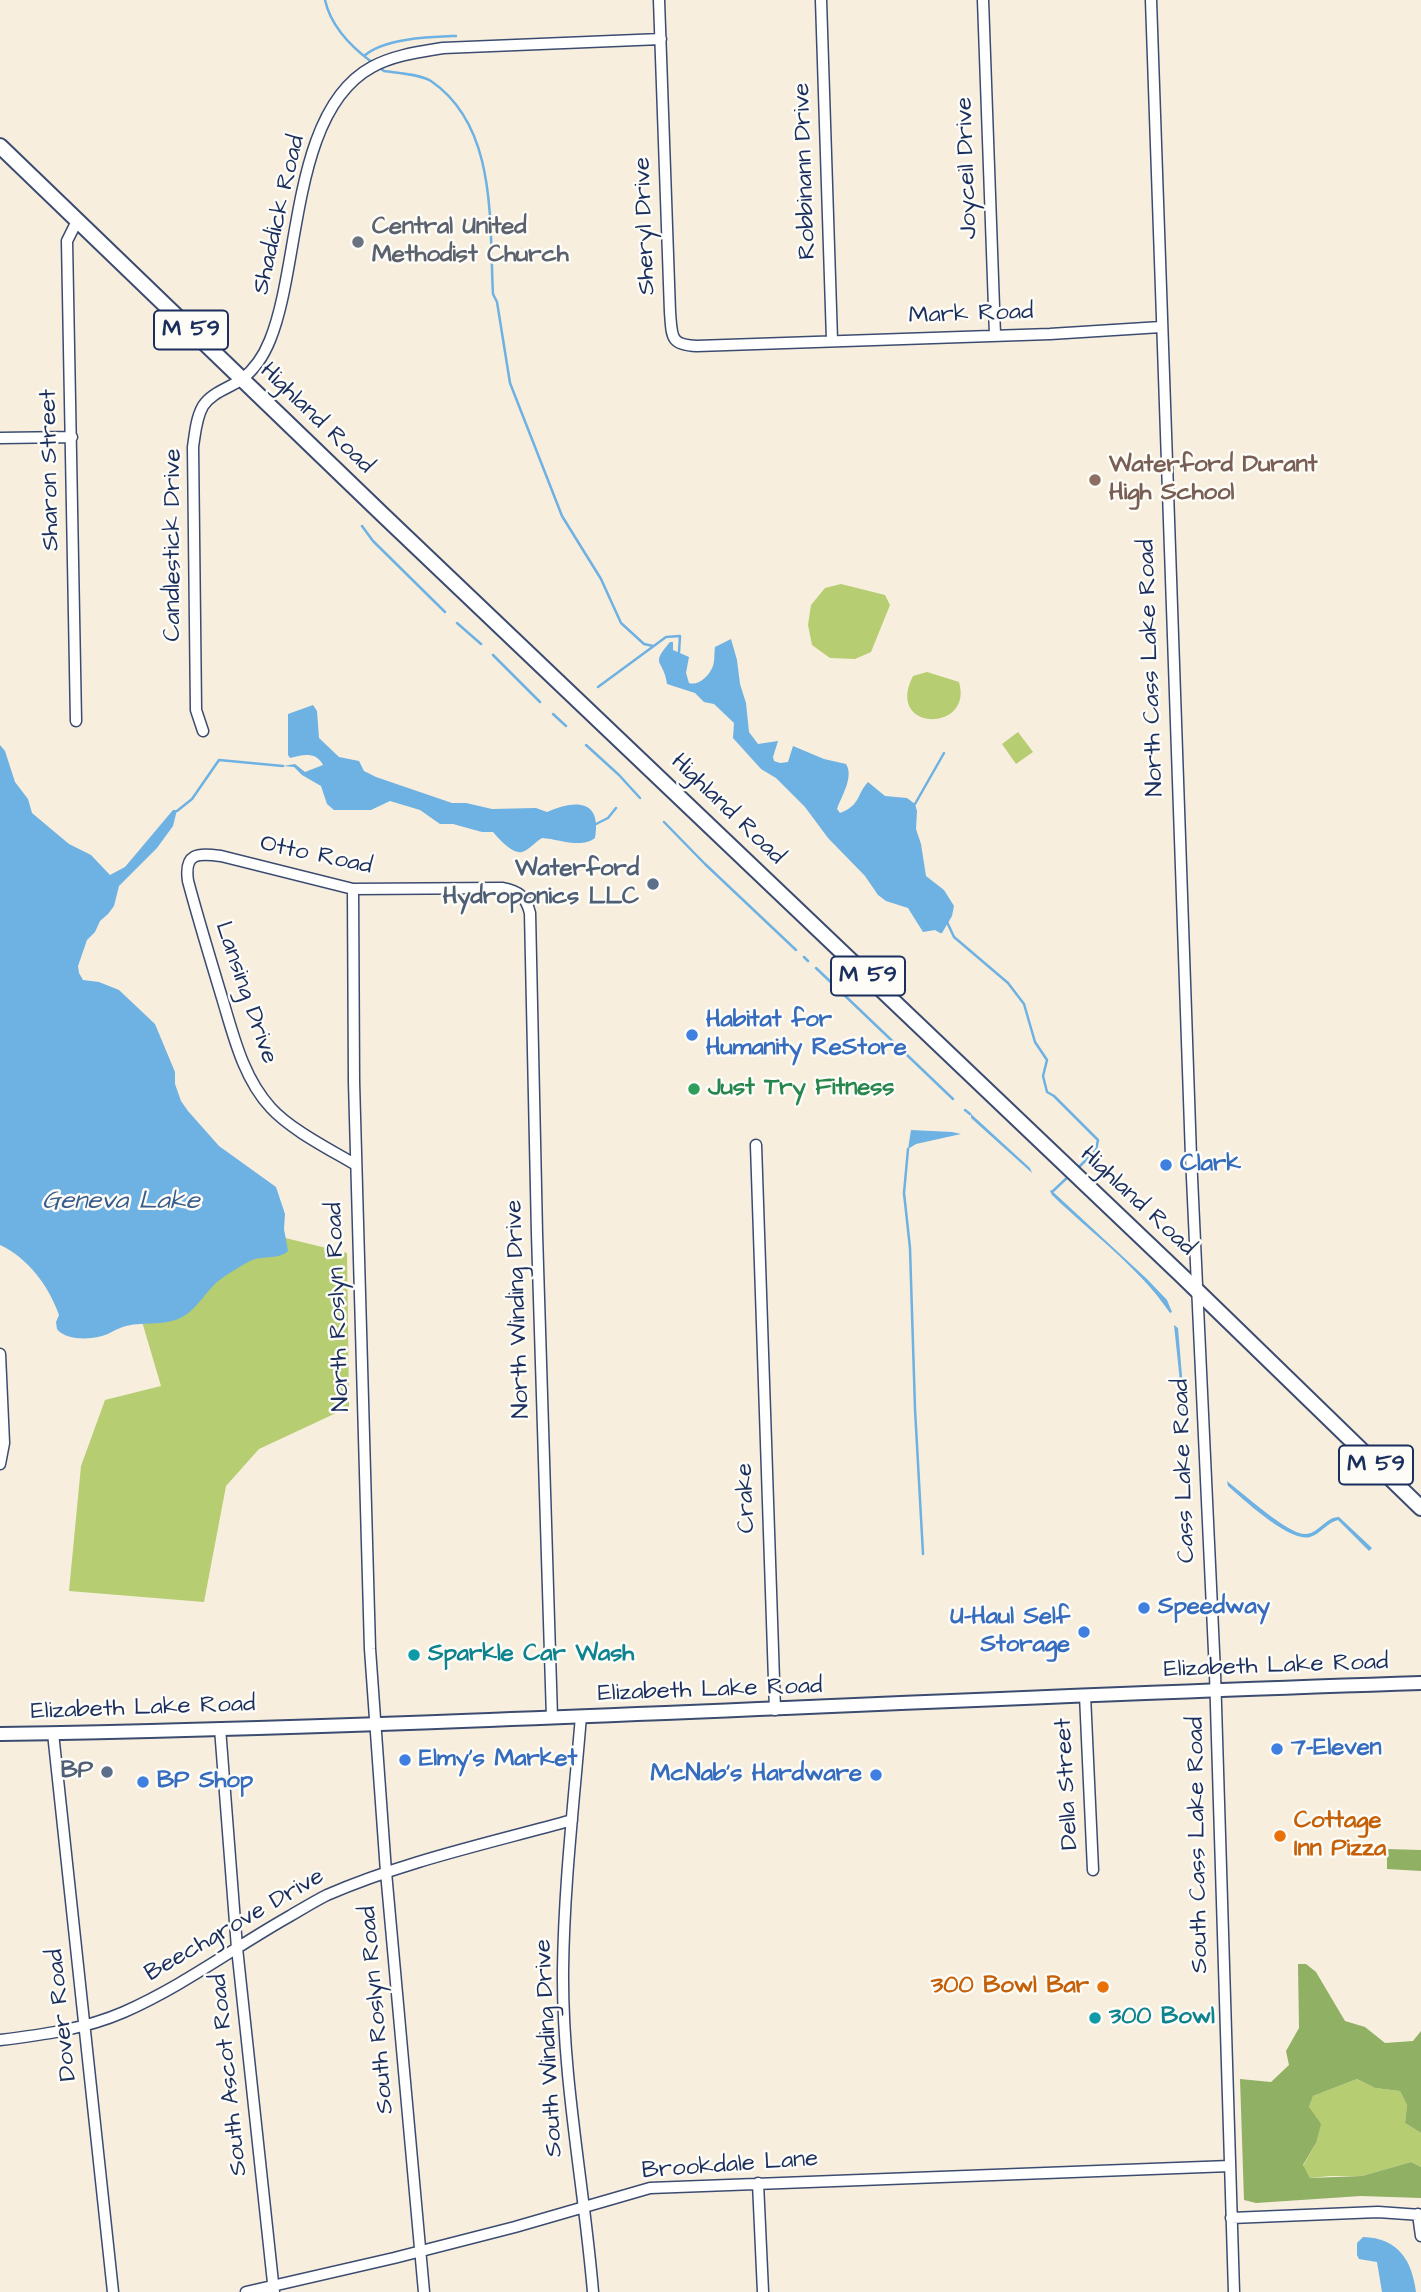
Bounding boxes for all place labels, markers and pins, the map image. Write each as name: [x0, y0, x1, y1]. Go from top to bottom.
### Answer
place label: Central United Methodist Church: [372, 214, 569, 270]
marker: Central United Methodist Church: [350, 234, 366, 250]
place label: Waterford Durant High School: [1109, 452, 1318, 508]
marker: Waterford Durant High School: [1087, 472, 1103, 488]
place label: Waterford Hydroponics LLC: [443, 856, 639, 912]
marker: Waterford Hydroponics LLC: [645, 876, 661, 892]
place label: Habitat for Humanity ReStore: [706, 1007, 907, 1063]
marker: Habitat for Humanity ReStore: [684, 1027, 700, 1043]
place label: Just Try Fitness: [708, 1075, 894, 1103]
marker: Just Try Fitness: [686, 1081, 702, 1097]
place label: Clark: [1180, 1151, 1241, 1179]
marker: Clark: [1158, 1157, 1174, 1173]
place label: Speedway: [1158, 1594, 1270, 1622]
marker: Speedway: [1136, 1600, 1152, 1616]
place label: U-Haul Self Storage: [950, 1604, 1070, 1660]
marker: U-Haul Self Storage: [1076, 1624, 1092, 1640]
place label: Sparkle Car Wash: [428, 1641, 634, 1669]
marker: Sparkle Car Wash: [406, 1647, 422, 1663]
place label: 7-Eleven: [1291, 1735, 1382, 1763]
marker: 7-Eleven: [1269, 1741, 1285, 1757]
place label: Elmy's Market: [419, 1746, 577, 1774]
marker: Elmy's Market: [397, 1752, 413, 1768]
place label: BP: [61, 1758, 93, 1786]
place label: McNab's Hardware: [651, 1761, 862, 1789]
marker: BP: [99, 1764, 115, 1780]
marker: McNab's Hardware: [868, 1767, 884, 1783]
place label: BP Shop: [157, 1768, 253, 1796]
marker: BP Shop: [135, 1774, 151, 1790]
place label: Cottage Inn Pizza: [1294, 1808, 1386, 1864]
marker: Cottage Inn Pizza: [1272, 1828, 1288, 1844]
place label: 300 Bowl Bar: [931, 1973, 1089, 2001]
marker: 300 Bowl Bar: [1095, 1979, 1111, 1995]
place label: 300 Bowl: [1109, 2004, 1215, 2032]
marker: 300 Bowl: [1087, 2010, 1103, 2026]

